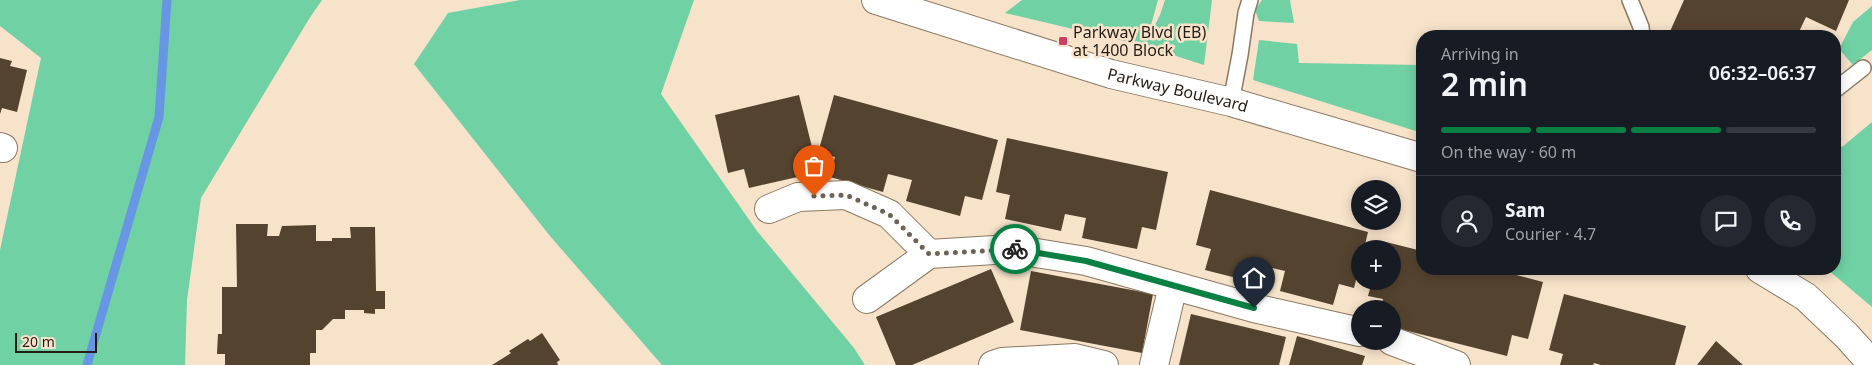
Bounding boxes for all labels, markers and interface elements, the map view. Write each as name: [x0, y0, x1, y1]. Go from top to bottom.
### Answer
place label: Parkway Blvd (EB) at 1400 Block: [1073, 21, 1206, 61]
marker: Parkway Blvd (EB) at 1400 Block: [1057, 35, 1069, 47]
text: Arriving in: [1441, 43, 1519, 65]
text: 06:32–06:37: [1709, 60, 1816, 86]
text: 2 min: [1441, 62, 1528, 105]
street label: Parkway Boulevard: [1105, 63, 1251, 117]
text: On the way · 60 m: [1441, 141, 1576, 163]
pin: [793, 145, 835, 196]
icon: bag: [800, 152, 828, 180]
map controls: [1351, 180, 1401, 350]
button: layers: [1351, 180, 1401, 230]
button: person: [1441, 195, 1493, 247]
button: chat: [1700, 195, 1752, 247]
button: phone: [1764, 195, 1816, 247]
text: Sam: [1505, 197, 1545, 223]
text: Courier · 4.7: [1505, 223, 1596, 245]
courier: [990, 224, 1040, 274]
icon: bike: [1001, 235, 1029, 263]
button: +: [1351, 240, 1401, 290]
pin: [1233, 257, 1275, 308]
icon: home: [1240, 264, 1268, 292]
button: −: [1351, 300, 1401, 350]
scale bar: [15, 330, 98, 353]
text: 20 m: [22, 332, 55, 351]

